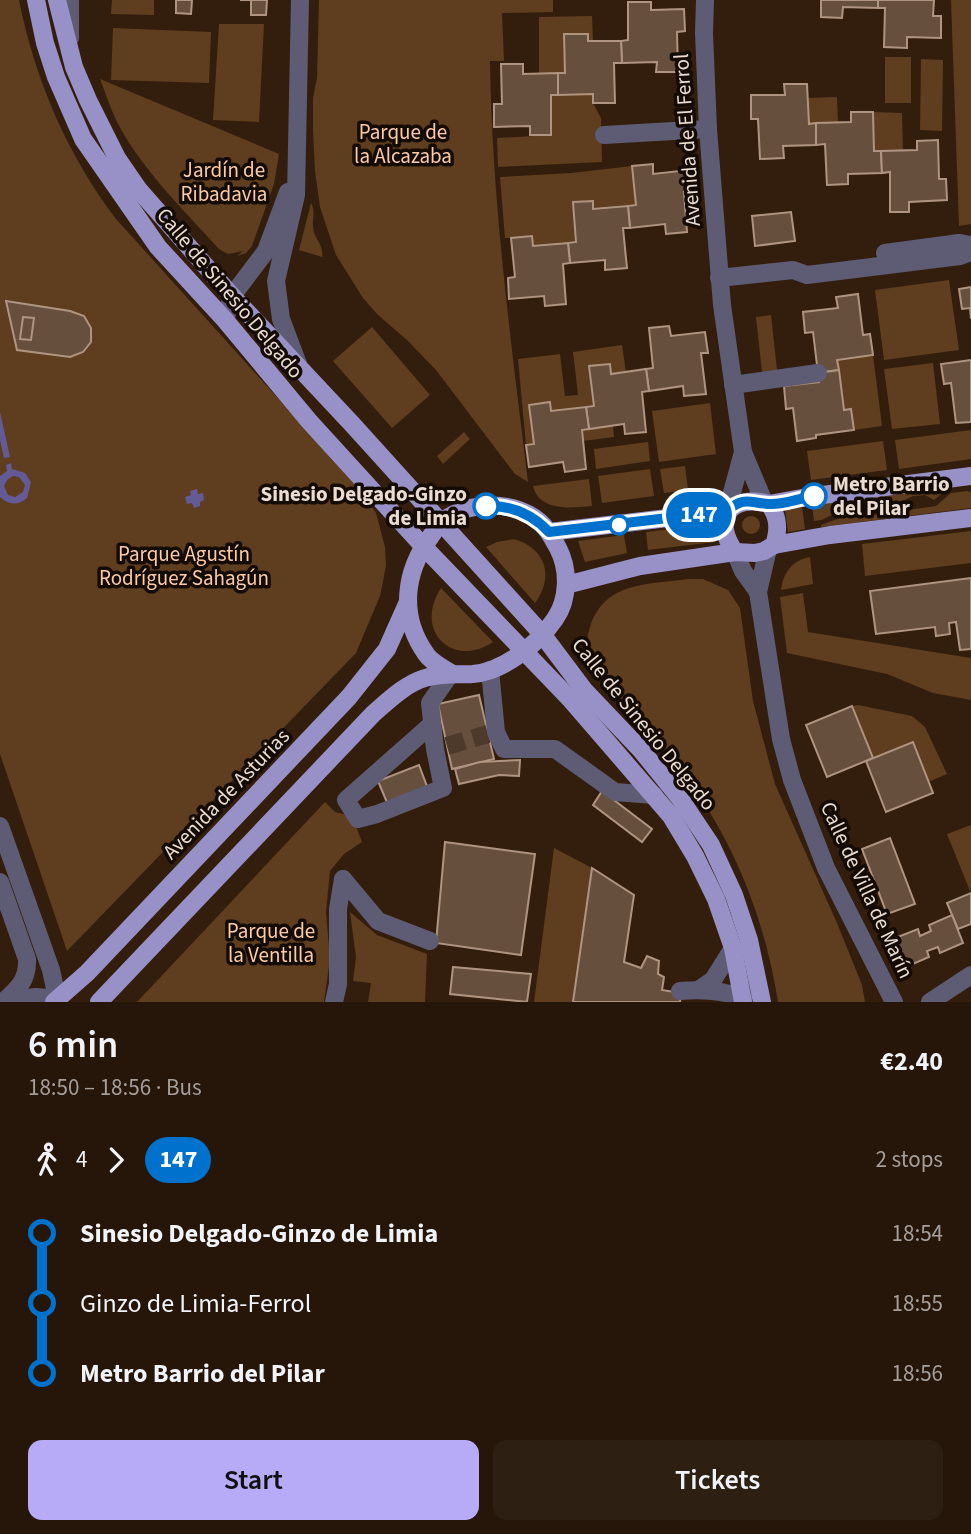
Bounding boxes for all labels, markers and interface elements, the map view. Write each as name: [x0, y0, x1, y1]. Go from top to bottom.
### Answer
street label: Avenida de El Ferrol: [666, 53, 708, 227]
park label: Parque de la Alcazaba: [354, 117, 452, 171]
park label: Jardín de Ribadavia: [181, 155, 267, 209]
street label: Calle de Sinesio Delgado: [150, 201, 310, 385]
place label: Metro Barrio del Pilar: [833, 469, 950, 523]
place label: Sinesio Delgado-Ginzo de Limia: [261, 479, 467, 533]
marker: Metro Barrio del Pilar: [801, 483, 827, 509]
line badge: 147: [659, 492, 739, 538]
marker: Sinesio Delgado-Ginzo de Limia: [473, 493, 499, 519]
text: 147: [680, 497, 718, 532]
unlabelled marker: [609, 515, 629, 535]
park label: Parque Agustín Rodríguez Sahagún: [99, 539, 269, 593]
street label: Calle de Sinesio Delgado: [565, 631, 723, 817]
street label: Avenida de Asturias: [156, 722, 296, 866]
street label: Calle de Villa de Marín: [813, 797, 921, 983]
park label: Parque de la Ventilla: [227, 916, 315, 970]
text: 6 min: [28, 1018, 118, 1072]
text: €2.40: [880, 1043, 943, 1080]
text: 18:50 – 18:56 · Bus: [28, 1071, 202, 1104]
icon: walk: [28, 1141, 66, 1179]
icon: forward: [97, 1141, 135, 1179]
text: 147: [159, 1142, 197, 1177]
text: 4: [76, 1143, 87, 1176]
text: 2 stops: [876, 1143, 943, 1176]
text: Sinesio Delgado-Ginzo de Limia: [80, 1215, 438, 1252]
text: 18:54: [892, 1217, 943, 1250]
text: Ginzo de Limia-Ferrol: [80, 1285, 311, 1322]
text: 18:55: [892, 1287, 943, 1320]
text: Metro Barrio del Pilar: [80, 1355, 325, 1392]
text: 18:56: [892, 1357, 943, 1390]
button: Start: [28, 1440, 479, 1520]
button: Tickets: [493, 1440, 943, 1520]

